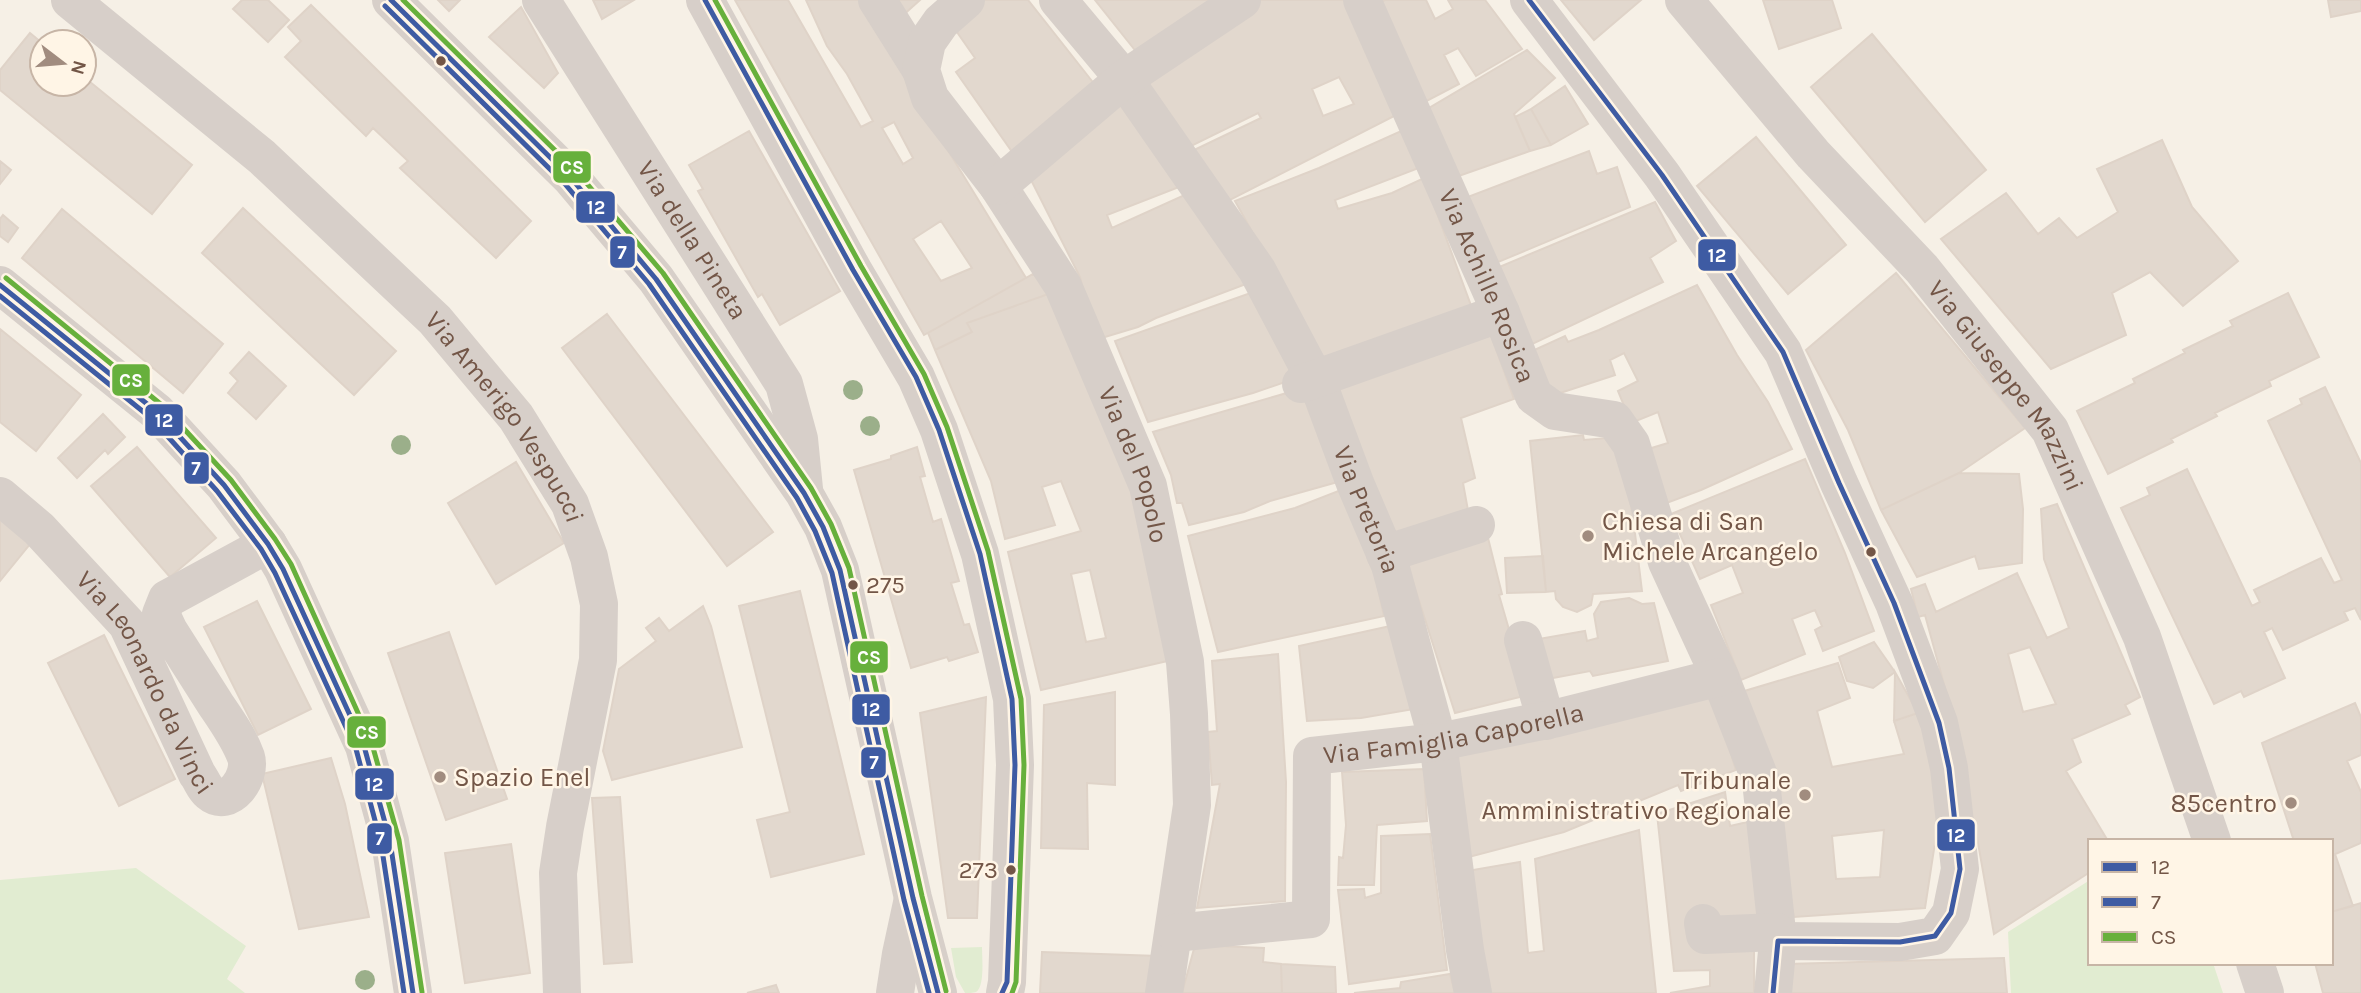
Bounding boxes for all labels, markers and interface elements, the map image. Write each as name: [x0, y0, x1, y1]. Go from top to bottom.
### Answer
north arrow: [28, 28, 98, 98]
unlabelled marker: [434, 54, 448, 68]
text: N: [66, 58, 91, 77]
line badge: CS: [552, 150, 592, 184]
street label: Via della Pineta: [631, 155, 755, 325]
text: CS: [560, 157, 584, 179]
street label: Via Achille Rosica: [1432, 184, 1543, 387]
line badge: 12: [575, 190, 616, 224]
text: 12: [587, 197, 605, 219]
line badge: 7: [609, 235, 636, 269]
line badge: 12: [1697, 238, 1737, 272]
text: 7: [617, 242, 627, 264]
text: 12: [1708, 245, 1726, 267]
street label: Via Giuseppe Mazzini: [1921, 274, 2091, 496]
street label: Via Amerigo Vespucci: [419, 305, 591, 527]
line badge: CS: [111, 363, 151, 397]
text: CS: [119, 370, 143, 392]
street label: Via del Popolo: [1092, 382, 1175, 546]
line badge: 12: [144, 403, 184, 437]
text: 12: [155, 410, 173, 432]
street label: Via Pretoria: [1327, 442, 1407, 577]
line badge: 7: [183, 451, 210, 485]
text: 7: [191, 458, 201, 480]
place label: Chiesa di San Michele Arcangelo: [1602, 506, 1818, 567]
marker: Chiesa di San Michele Arcangelo: [1580, 528, 1596, 544]
unlabelled marker: [1864, 545, 1878, 559]
street label: Via Leonardo da Vinci: [70, 564, 220, 800]
place label: 275: [866, 571, 905, 599]
marker: 275: [846, 578, 860, 592]
line badge: CS: [849, 640, 889, 674]
text: CS: [857, 647, 881, 669]
line badge: 12: [851, 693, 891, 726]
street label: Via Famiglia Caporella: [1322, 696, 1587, 770]
text: 12: [862, 699, 880, 721]
line badge: CS: [346, 715, 387, 749]
text: CS: [355, 722, 379, 744]
line badge: 7: [860, 746, 887, 779]
text: 7: [869, 752, 879, 774]
place label: Spazio Enel: [454, 762, 591, 793]
place label: Tribunale Amministrativo Regionale: [1482, 765, 1791, 826]
line badge: 12: [354, 767, 395, 801]
marker: Spazio Enel: [432, 769, 448, 785]
text: 12: [365, 774, 383, 796]
marker: Tribunale Amministrativo Regionale: [1797, 787, 1813, 803]
place label: 85centro: [2171, 788, 2277, 819]
marker: 85centro: [2283, 795, 2299, 811]
line badge: 12: [1936, 818, 1976, 852]
line badge: 7: [366, 822, 393, 855]
text: 12: [1947, 825, 1965, 847]
text: 7: [375, 828, 385, 850]
legend: [2088, 839, 2333, 965]
text: 12: [2151, 855, 2170, 879]
place label: 273: [959, 856, 998, 884]
marker: 273: [1004, 863, 1018, 877]
text: 7: [2151, 890, 2161, 914]
text: CS: [2151, 925, 2177, 949]

